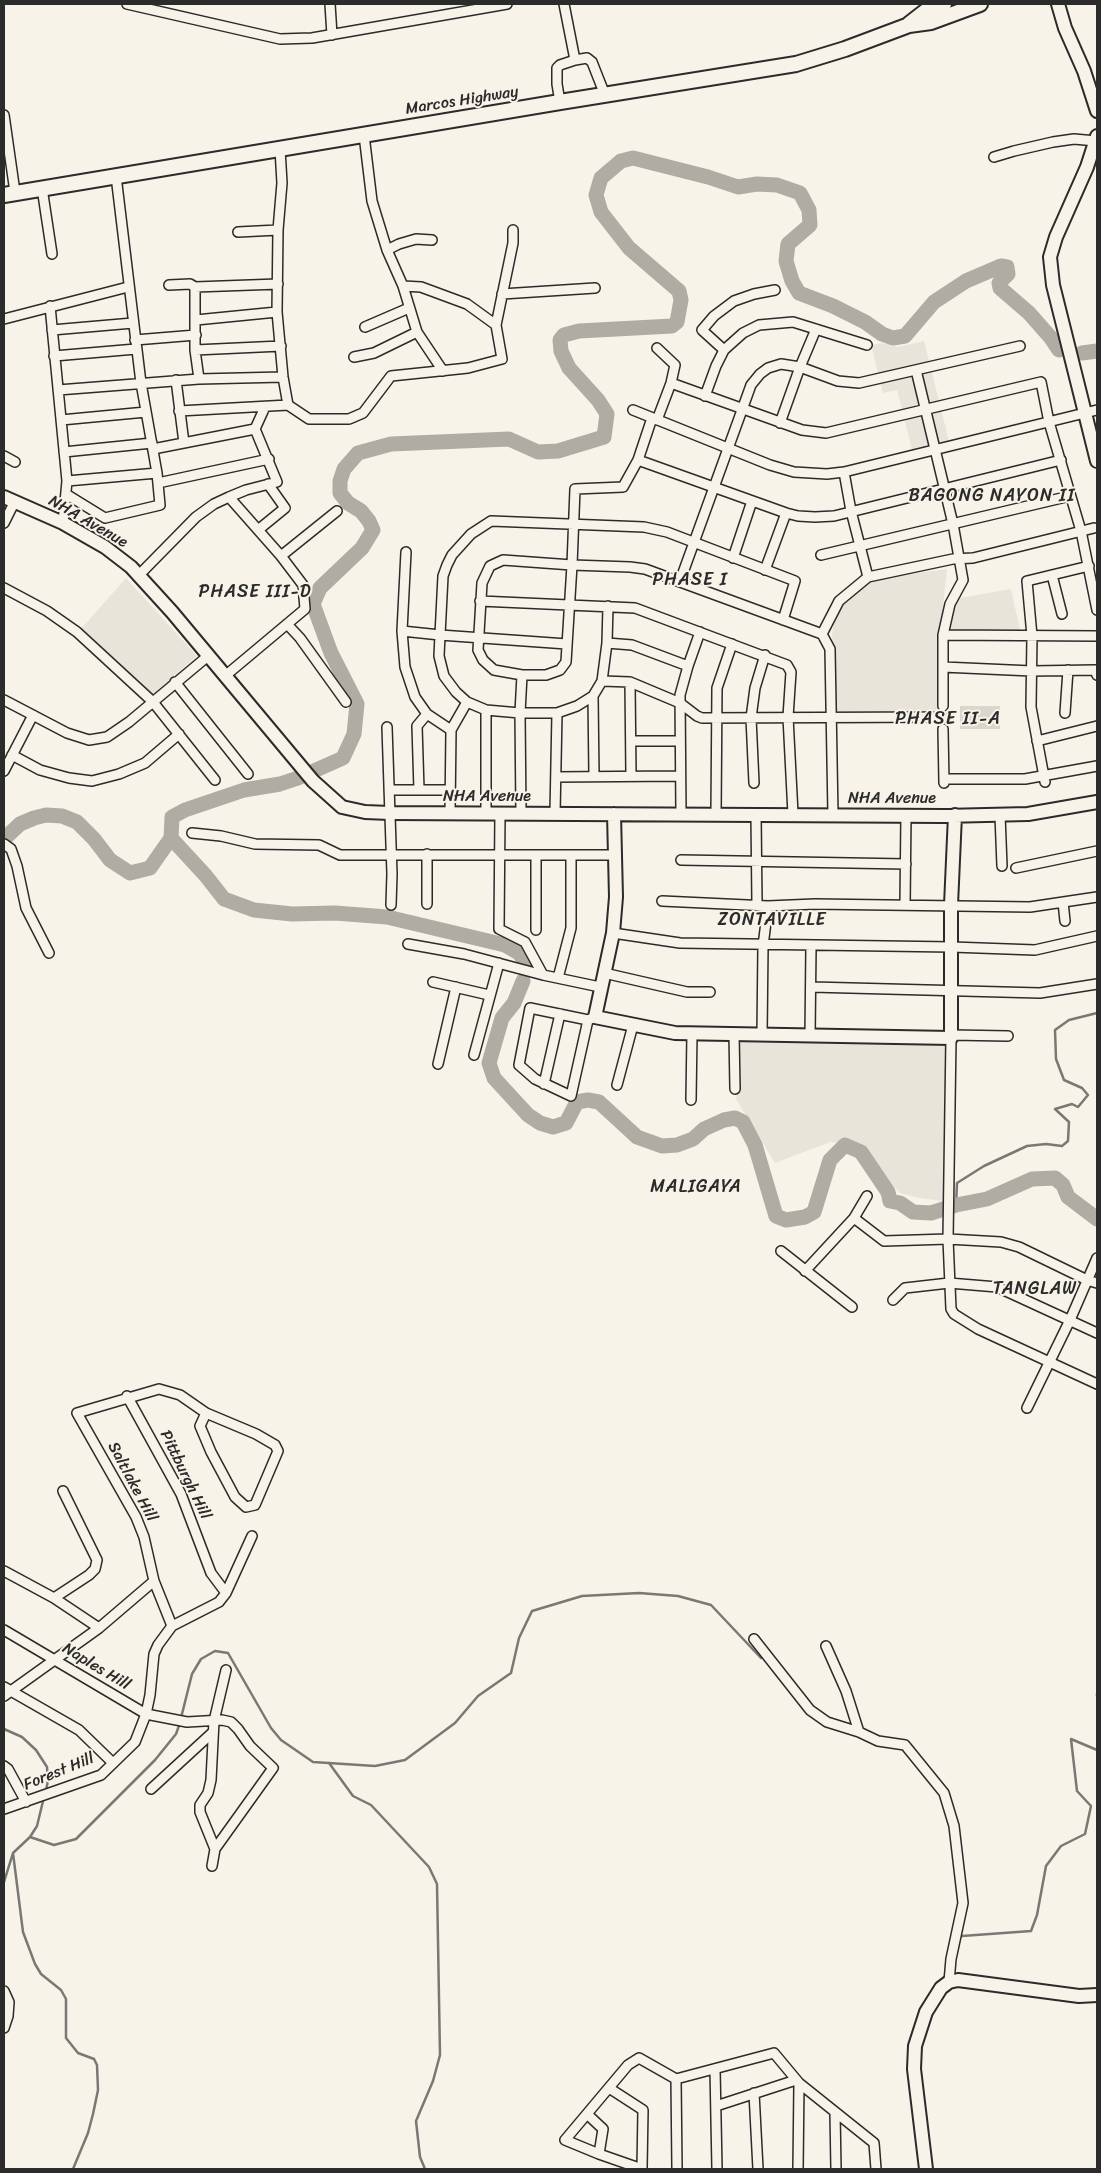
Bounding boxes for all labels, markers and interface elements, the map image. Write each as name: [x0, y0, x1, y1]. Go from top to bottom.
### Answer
street label: Marcos Highway: [404, 83, 520, 119]
district label: BAGONG NAYON II: [907, 485, 1077, 507]
street label: NHA Avenue: [45, 492, 131, 552]
district label: PHASE I: [652, 569, 728, 591]
district label: PHASE III-D: [200, 581, 310, 603]
district label: PHASE II-A: [896, 708, 1000, 730]
street label: NHA Avenue: [443, 787, 531, 807]
street label: NHA Avenue: [848, 789, 936, 809]
district label: ZONTAVILLE: [718, 909, 826, 931]
district label: MALIGAYA: [650, 1176, 742, 1198]
district label: TANGLAW: [992, 1278, 1078, 1300]
street label: Pittburgh Hill: [155, 1427, 215, 1523]
street label: Saltlake Hill: [103, 1439, 161, 1525]
street label: Naples Hill: [59, 1639, 133, 1695]
street label: Forest Hill: [21, 1749, 97, 1795]

